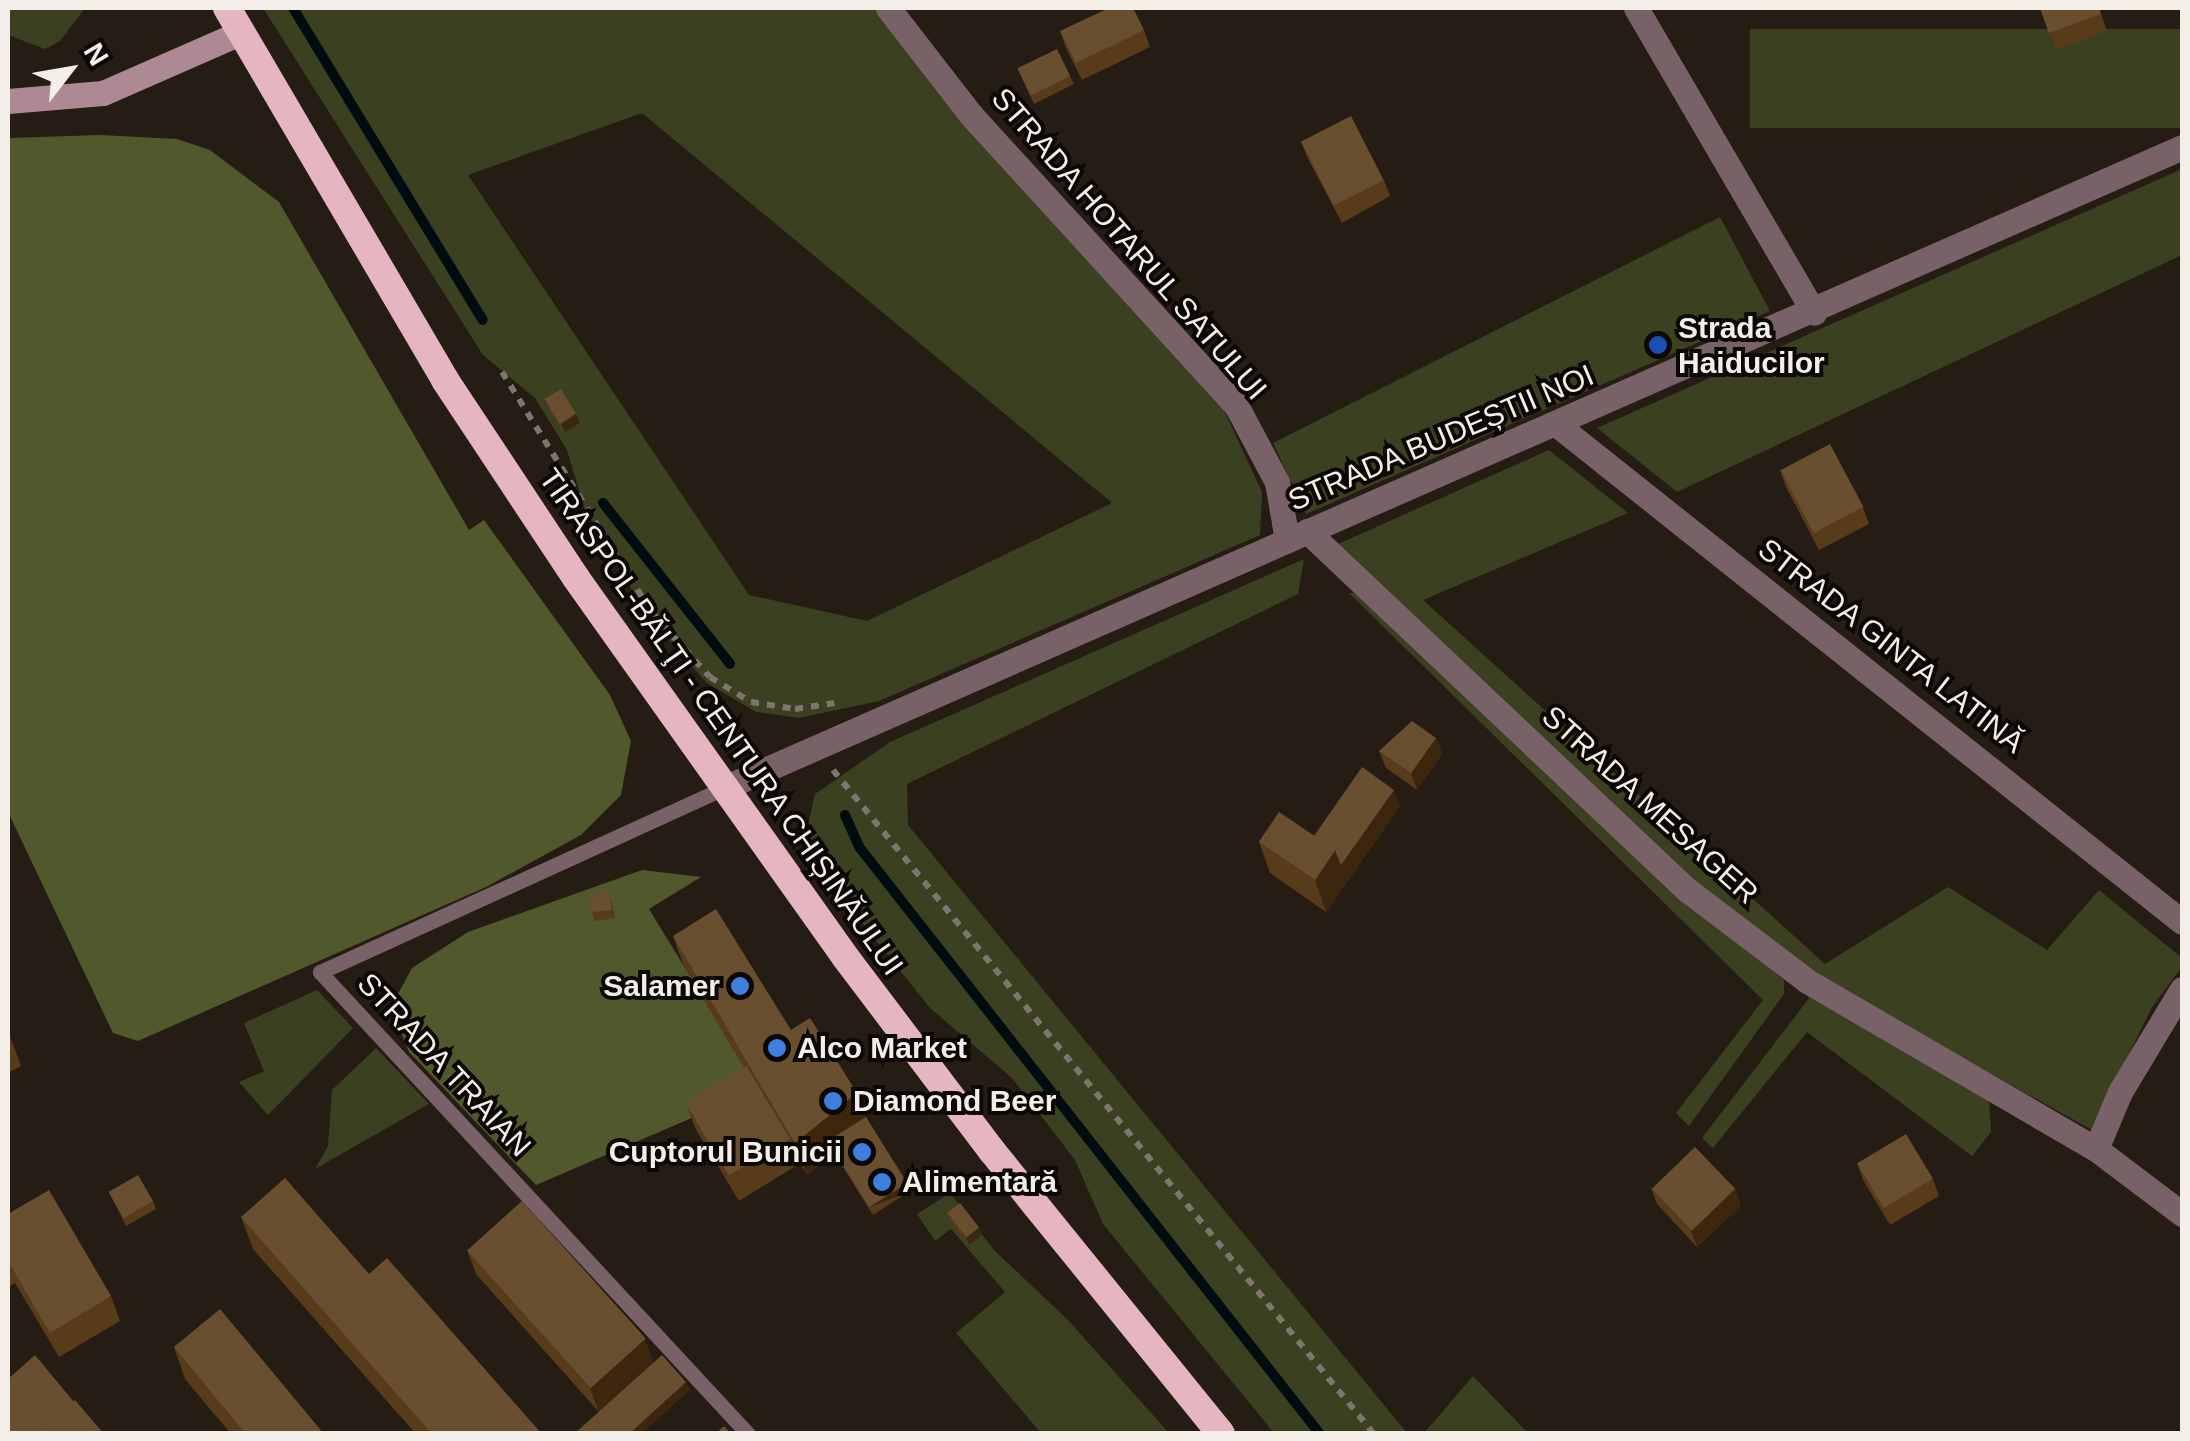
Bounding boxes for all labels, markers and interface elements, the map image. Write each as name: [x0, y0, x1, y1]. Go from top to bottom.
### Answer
north arrow: [20, 20, 120, 120]
text: N: [78, 38, 115, 71]
street label: STRADA HOTARUL SATULUI: [983, 80, 1275, 408]
place label: Strada Haiducilor: [1678, 310, 1825, 380]
marker: Strada Haiducilor: [1647, 334, 1669, 356]
street label: STRADA BUDEȘTII NOI: [1282, 357, 1600, 519]
street label: TIRASPOL-BĂLŢI - CENTURA CHIȘINĂULUI: [531, 461, 911, 983]
street label: STRADA GINTA LATINĂ: [1750, 530, 2032, 762]
street label: STRADA MESAGER: [1534, 698, 1766, 912]
street label: STRADA TRAIAN: [349, 965, 539, 1165]
place label: Salamer: [603, 968, 720, 1004]
marker: Salamer: [729, 975, 751, 997]
place label: Alco Market: [797, 1030, 967, 1066]
marker: Alco Market: [766, 1037, 788, 1059]
place label: Diamond Beer: [853, 1083, 1056, 1119]
marker: Diamond Beer: [822, 1090, 844, 1112]
place label: Cuptorul Bunicii: [609, 1134, 842, 1170]
marker: Cuptorul Bunicii: [851, 1141, 873, 1163]
place label: Alimentară: [902, 1164, 1057, 1200]
marker: Alimentară: [871, 1171, 893, 1193]

